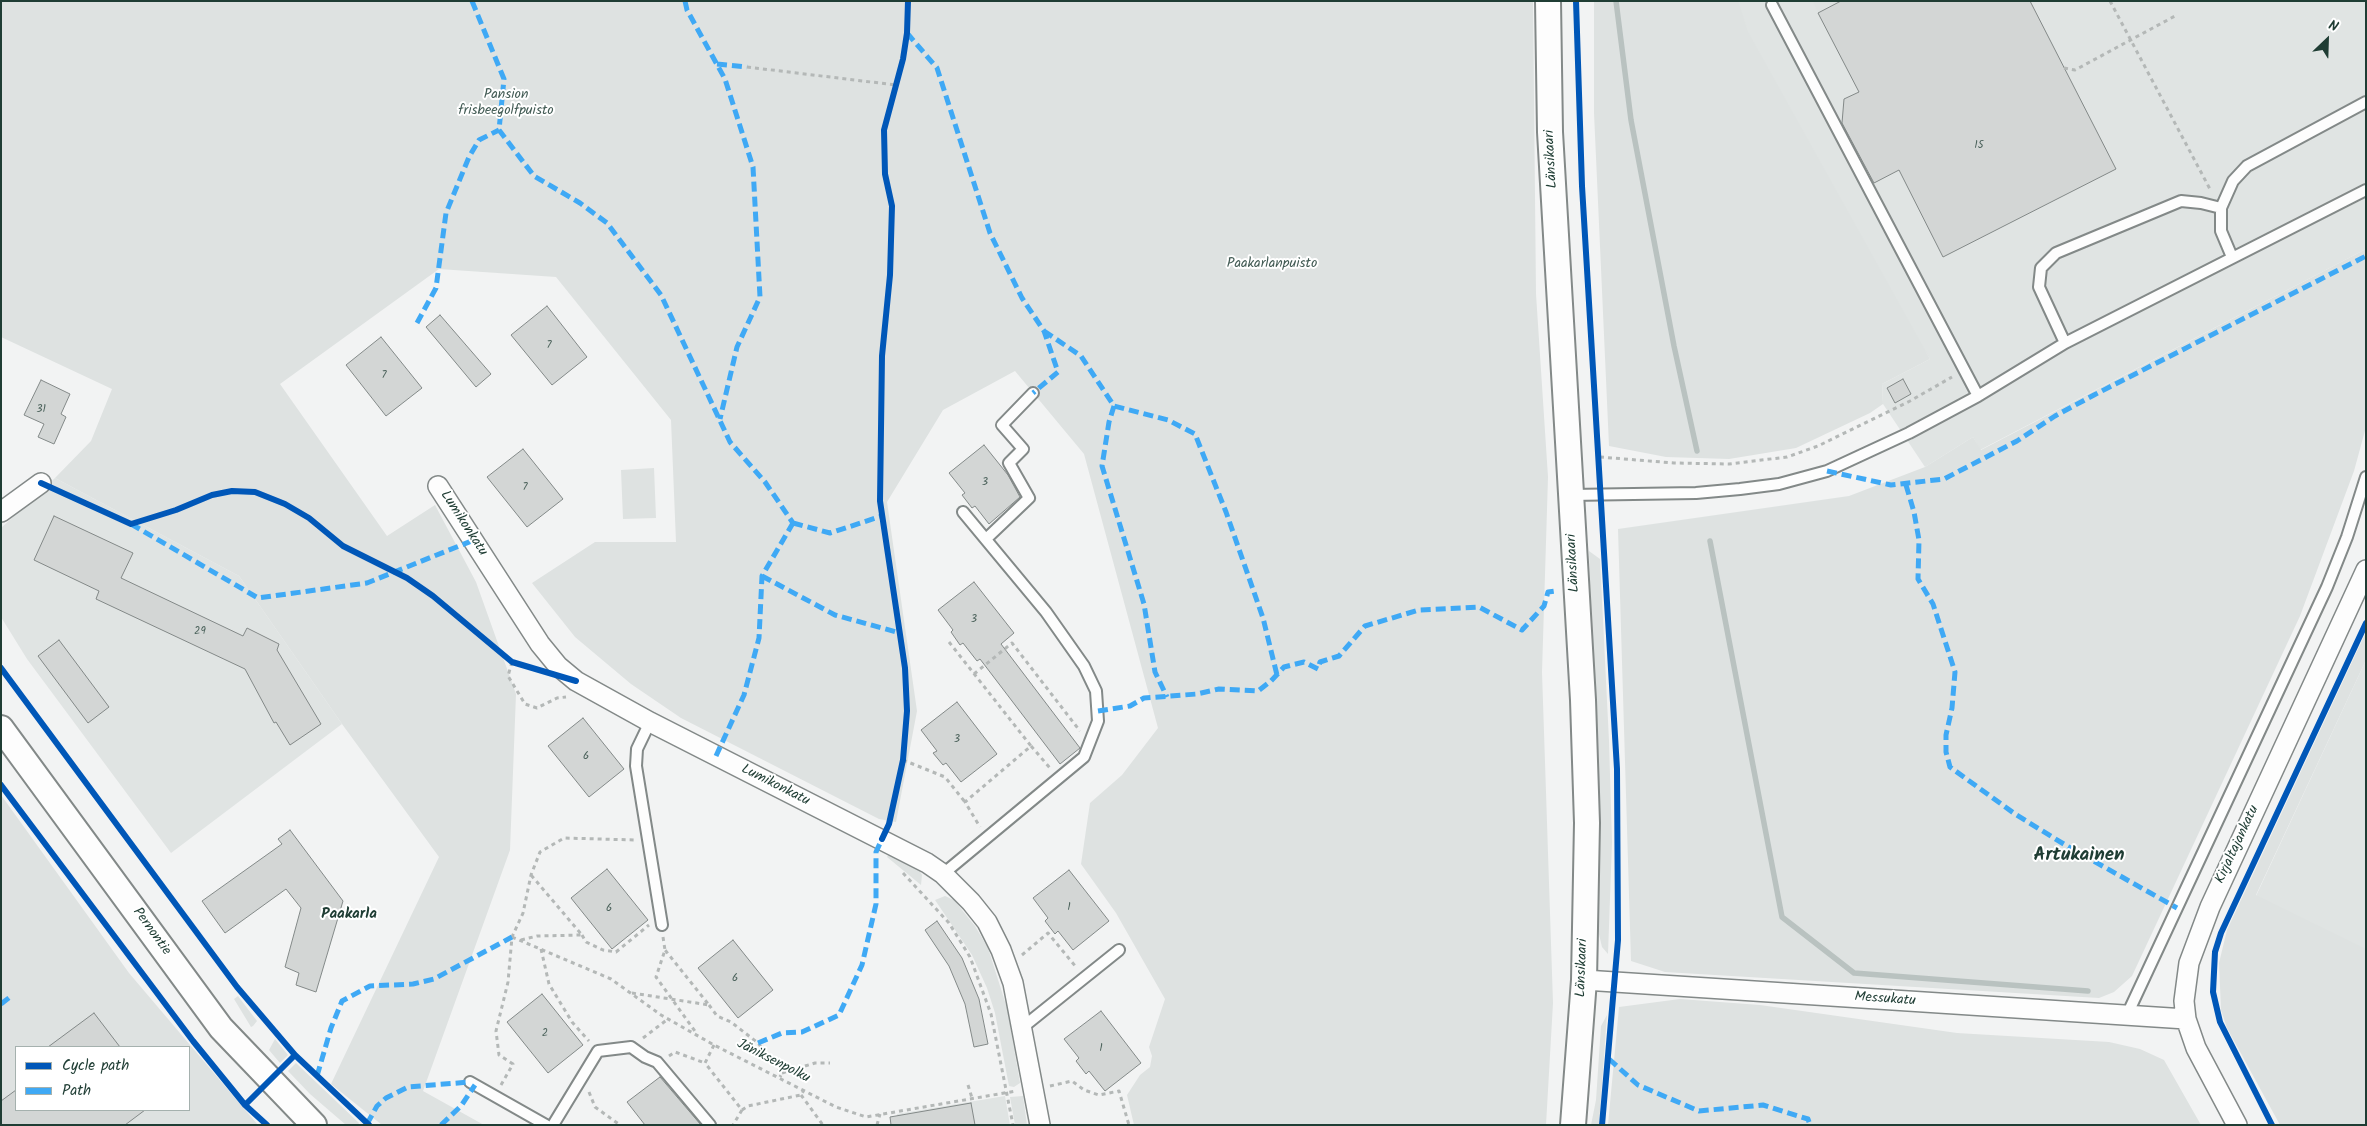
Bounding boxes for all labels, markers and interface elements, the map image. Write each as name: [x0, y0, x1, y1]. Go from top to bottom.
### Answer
text: N: [2325, 14, 2342, 38]
north arrow: [2302, 15, 2352, 65]
park label: Pansion frisbeegolfpuisto: [458, 88, 554, 120]
street label: Länsikaari: [1542, 129, 1562, 189]
house number: 15: [1974, 139, 1984, 153]
park label: Paakarlanpuisto: [1227, 257, 1317, 273]
house number: 7: [546, 339, 552, 353]
house number: 7: [381, 369, 387, 383]
house number: 31: [36, 403, 46, 417]
house number: 3: [982, 476, 988, 490]
house number: 7: [522, 481, 528, 495]
street label: Lumikonkatu: [436, 488, 490, 560]
street label: Länsikaari: [1564, 533, 1584, 593]
house number: 3: [971, 613, 977, 627]
house number: 29: [194, 625, 206, 639]
house number: 3: [954, 733, 960, 747]
house number: 6: [583, 750, 589, 764]
street label: Lumikonkatu: [738, 762, 812, 810]
street label: Kirjaltajankatu: [2213, 803, 2263, 887]
district label: Artukainen: [2034, 846, 2124, 868]
house number: 1: [1067, 901, 1071, 915]
house number: 6: [606, 902, 612, 916]
street label: Pernontie: [128, 905, 174, 959]
district label: Paakarla: [321, 906, 377, 924]
street label: Länsikaari: [1574, 938, 1592, 998]
house number: 6: [732, 972, 738, 986]
street label: Messukatu: [1854, 989, 1916, 1011]
house number: 2: [542, 1027, 548, 1041]
street label: Jäniksenpolku: [734, 1036, 812, 1088]
house number: 1: [1099, 1042, 1103, 1056]
legend: [15, 1046, 190, 1111]
text: Cycle path: [62, 1054, 129, 1078]
text: Path: [62, 1079, 91, 1103]

